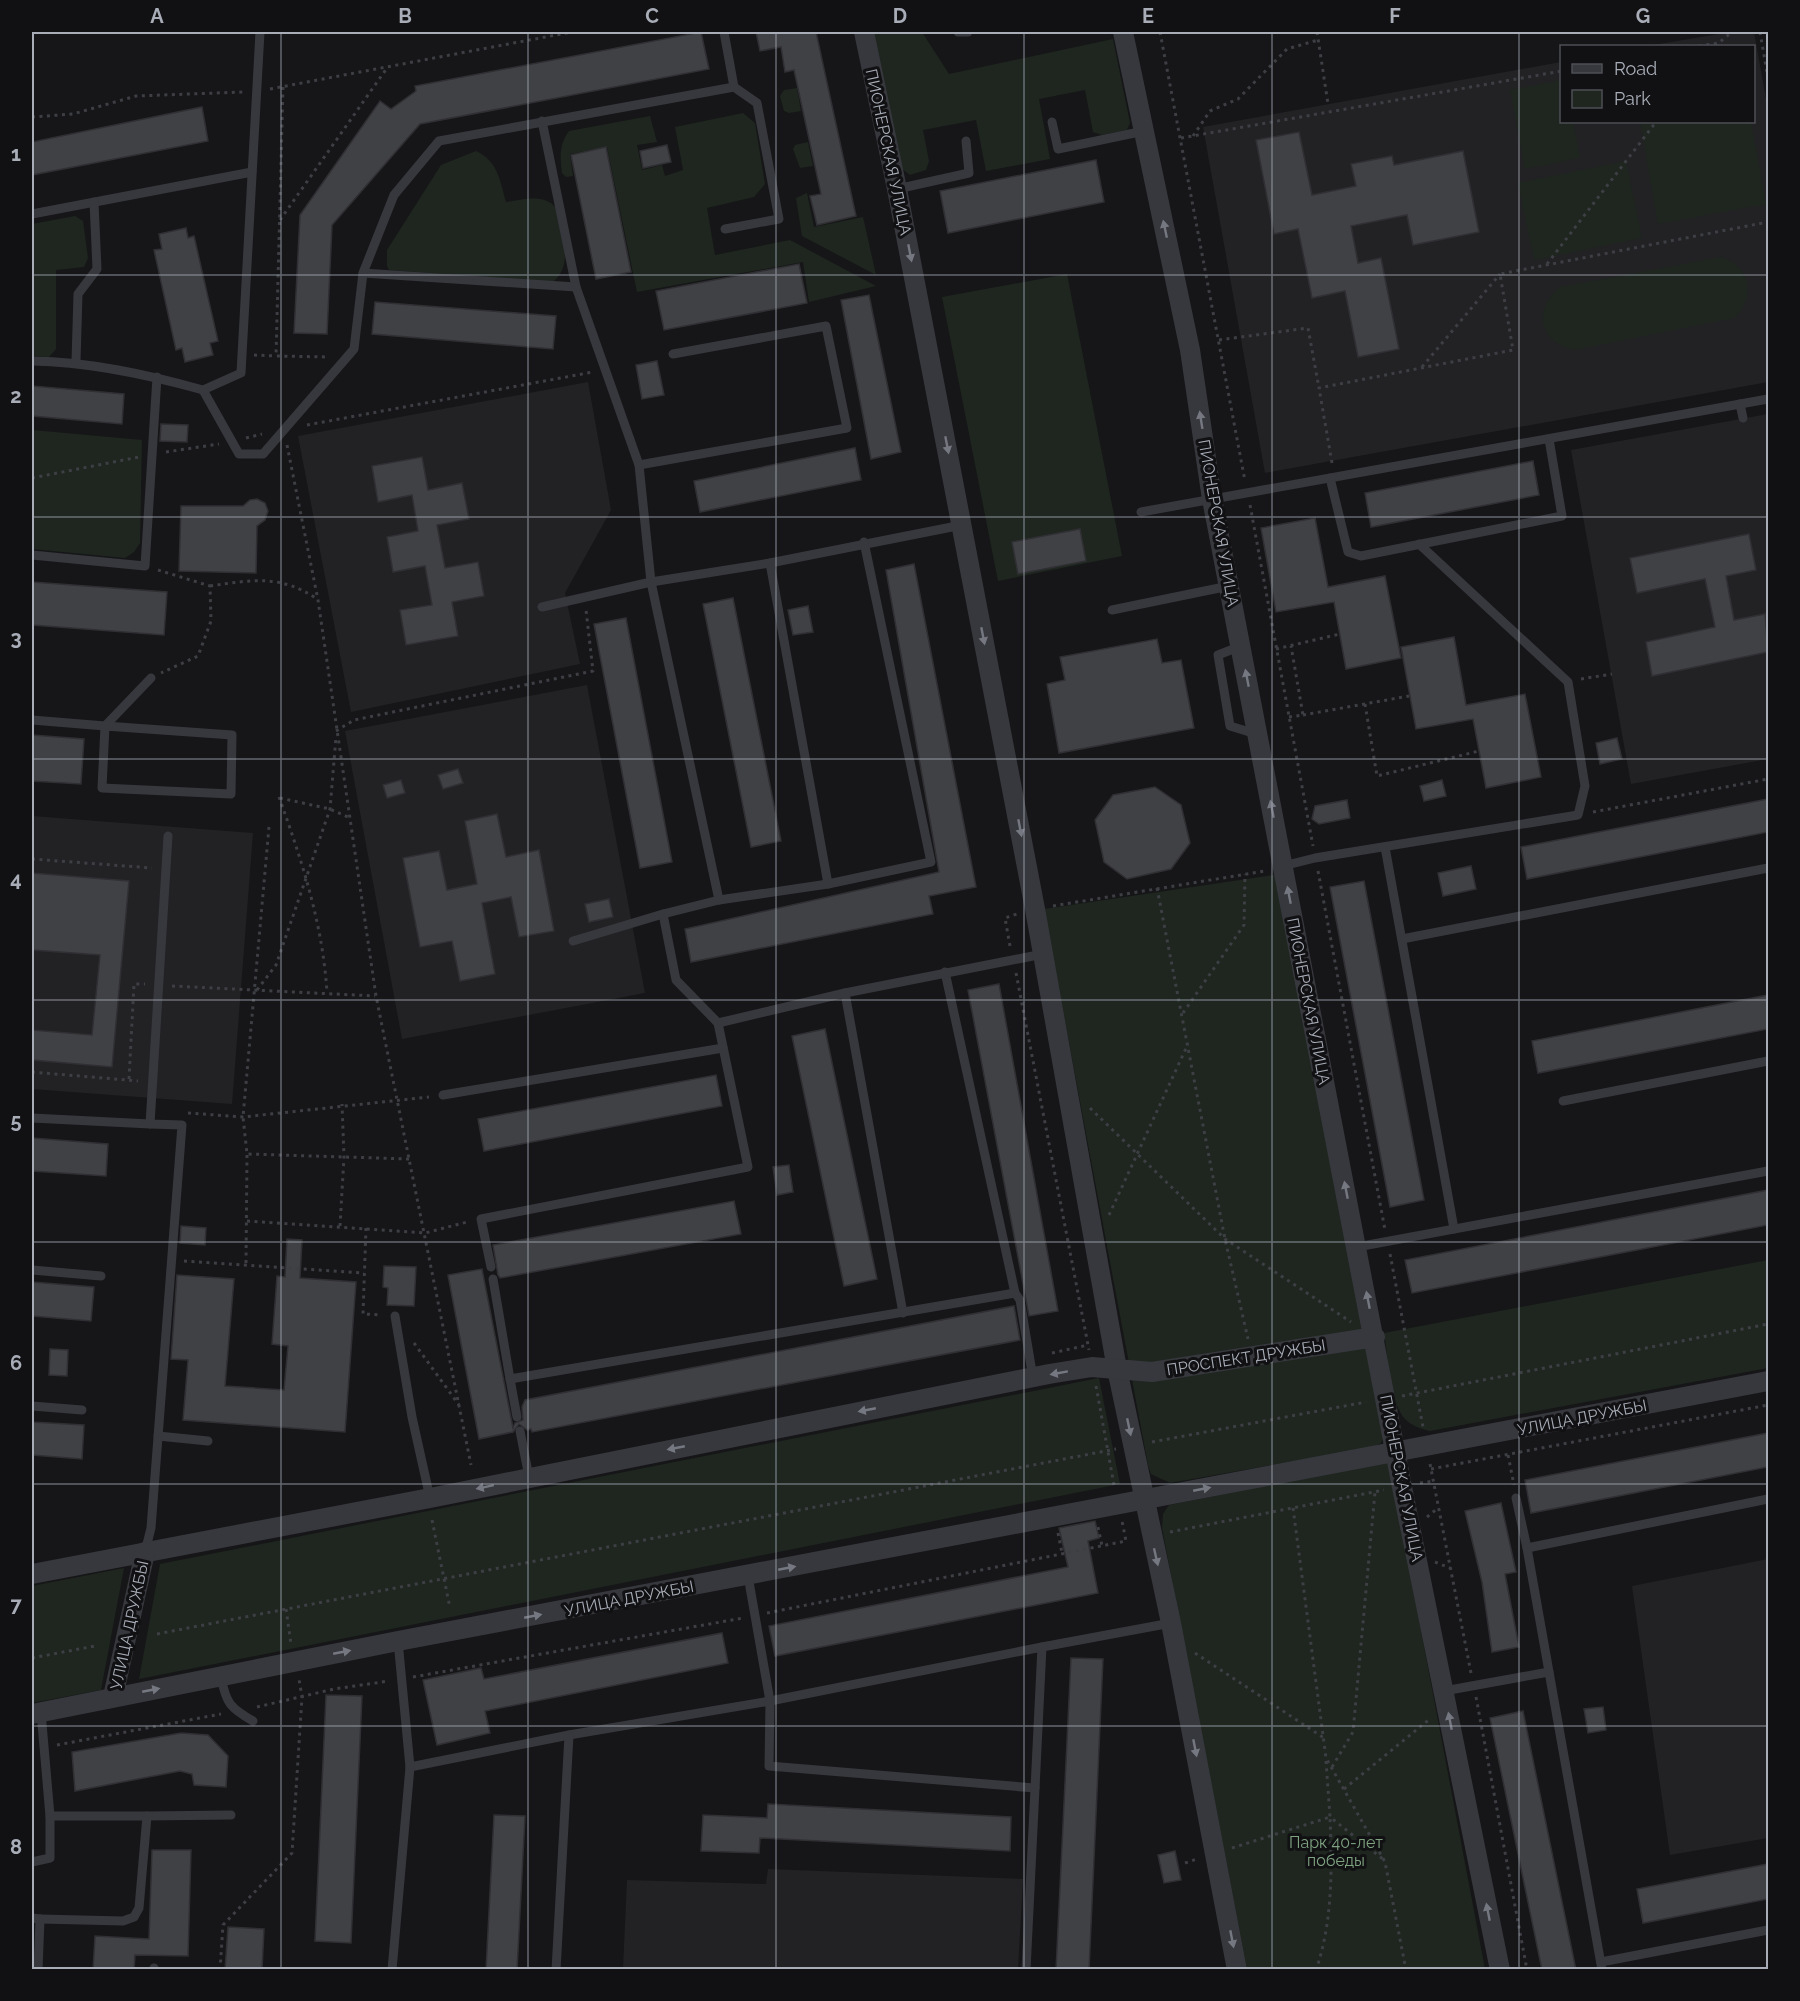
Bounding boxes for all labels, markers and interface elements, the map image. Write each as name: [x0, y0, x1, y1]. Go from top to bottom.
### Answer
text: A: [150, 4, 164, 28]
text: B: [398, 4, 412, 28]
text: C: [645, 4, 659, 28]
text: D: [893, 4, 907, 28]
text: E: [1142, 4, 1154, 28]
text: F: [1389, 4, 1401, 28]
text: G: [1636, 4, 1650, 28]
legend: [1560, 45, 1755, 123]
text: Road: [1614, 58, 1657, 79]
street label: ПИОНЕРСКАЯ УЛИЦА: [862, 67, 915, 237]
text: Park: [1614, 88, 1651, 109]
text: 1: [11, 142, 21, 166]
one-way arrow: [1160, 219, 1169, 238]
one-way arrow: [906, 244, 915, 263]
text: 2: [10, 384, 22, 408]
one-way arrow: [1196, 411, 1205, 430]
one-way arrow: [943, 436, 952, 455]
street label: ПИОНЕРСКАЯ УЛИЦА: [1194, 438, 1243, 608]
text: 3: [10, 626, 22, 650]
one-way arrow: [979, 627, 988, 646]
one-way arrow: [1242, 668, 1251, 687]
one-way arrow: [1267, 799, 1276, 818]
one-way arrow: [1016, 819, 1025, 838]
text: 4: [10, 867, 22, 891]
one-way arrow: [1284, 885, 1293, 904]
street label: ПИОНЕРСКАЯ УЛИЦА: [1283, 916, 1334, 1086]
text: 5: [10, 1109, 22, 1133]
one-way arrow: [1341, 1180, 1350, 1199]
one-way arrow: [1363, 1290, 1372, 1309]
street label: ПРОСПЕКТ ДРУЖБЫ: [1165, 1336, 1327, 1379]
text: 6: [10, 1351, 22, 1375]
one-way arrow: [1049, 1369, 1068, 1378]
street label: ПИОНЕРСКАЯ УЛИЦА: [1376, 1393, 1427, 1563]
street label: УЛИЦА ДРУЖБЫ: [1516, 1396, 1648, 1439]
one-way arrow: [858, 1406, 877, 1415]
one-way arrow: [1125, 1417, 1134, 1436]
one-way arrow: [666, 1444, 685, 1453]
one-way arrow: [475, 1483, 494, 1492]
one-way arrow: [1192, 1484, 1211, 1493]
one-way arrow: [1152, 1547, 1161, 1566]
street label: УЛИЦА ДРУЖБЫ: [107, 1559, 152, 1691]
one-way arrow: [778, 1563, 797, 1572]
street label: УЛИЦА ДРУЖБЫ: [563, 1577, 695, 1620]
text: 7: [10, 1593, 22, 1617]
one-way arrow: [524, 1611, 543, 1620]
one-way arrow: [333, 1647, 352, 1656]
one-way arrow: [141, 1685, 160, 1694]
one-way arrow: [1445, 1711, 1454, 1730]
one-way arrow: [1191, 1739, 1200, 1758]
park label: Парк 40-лет победы: [1289, 1833, 1383, 1870]
text: 8: [10, 1835, 22, 1859]
one-way arrow: [1483, 1902, 1492, 1921]
one-way arrow: [1228, 1930, 1237, 1949]

